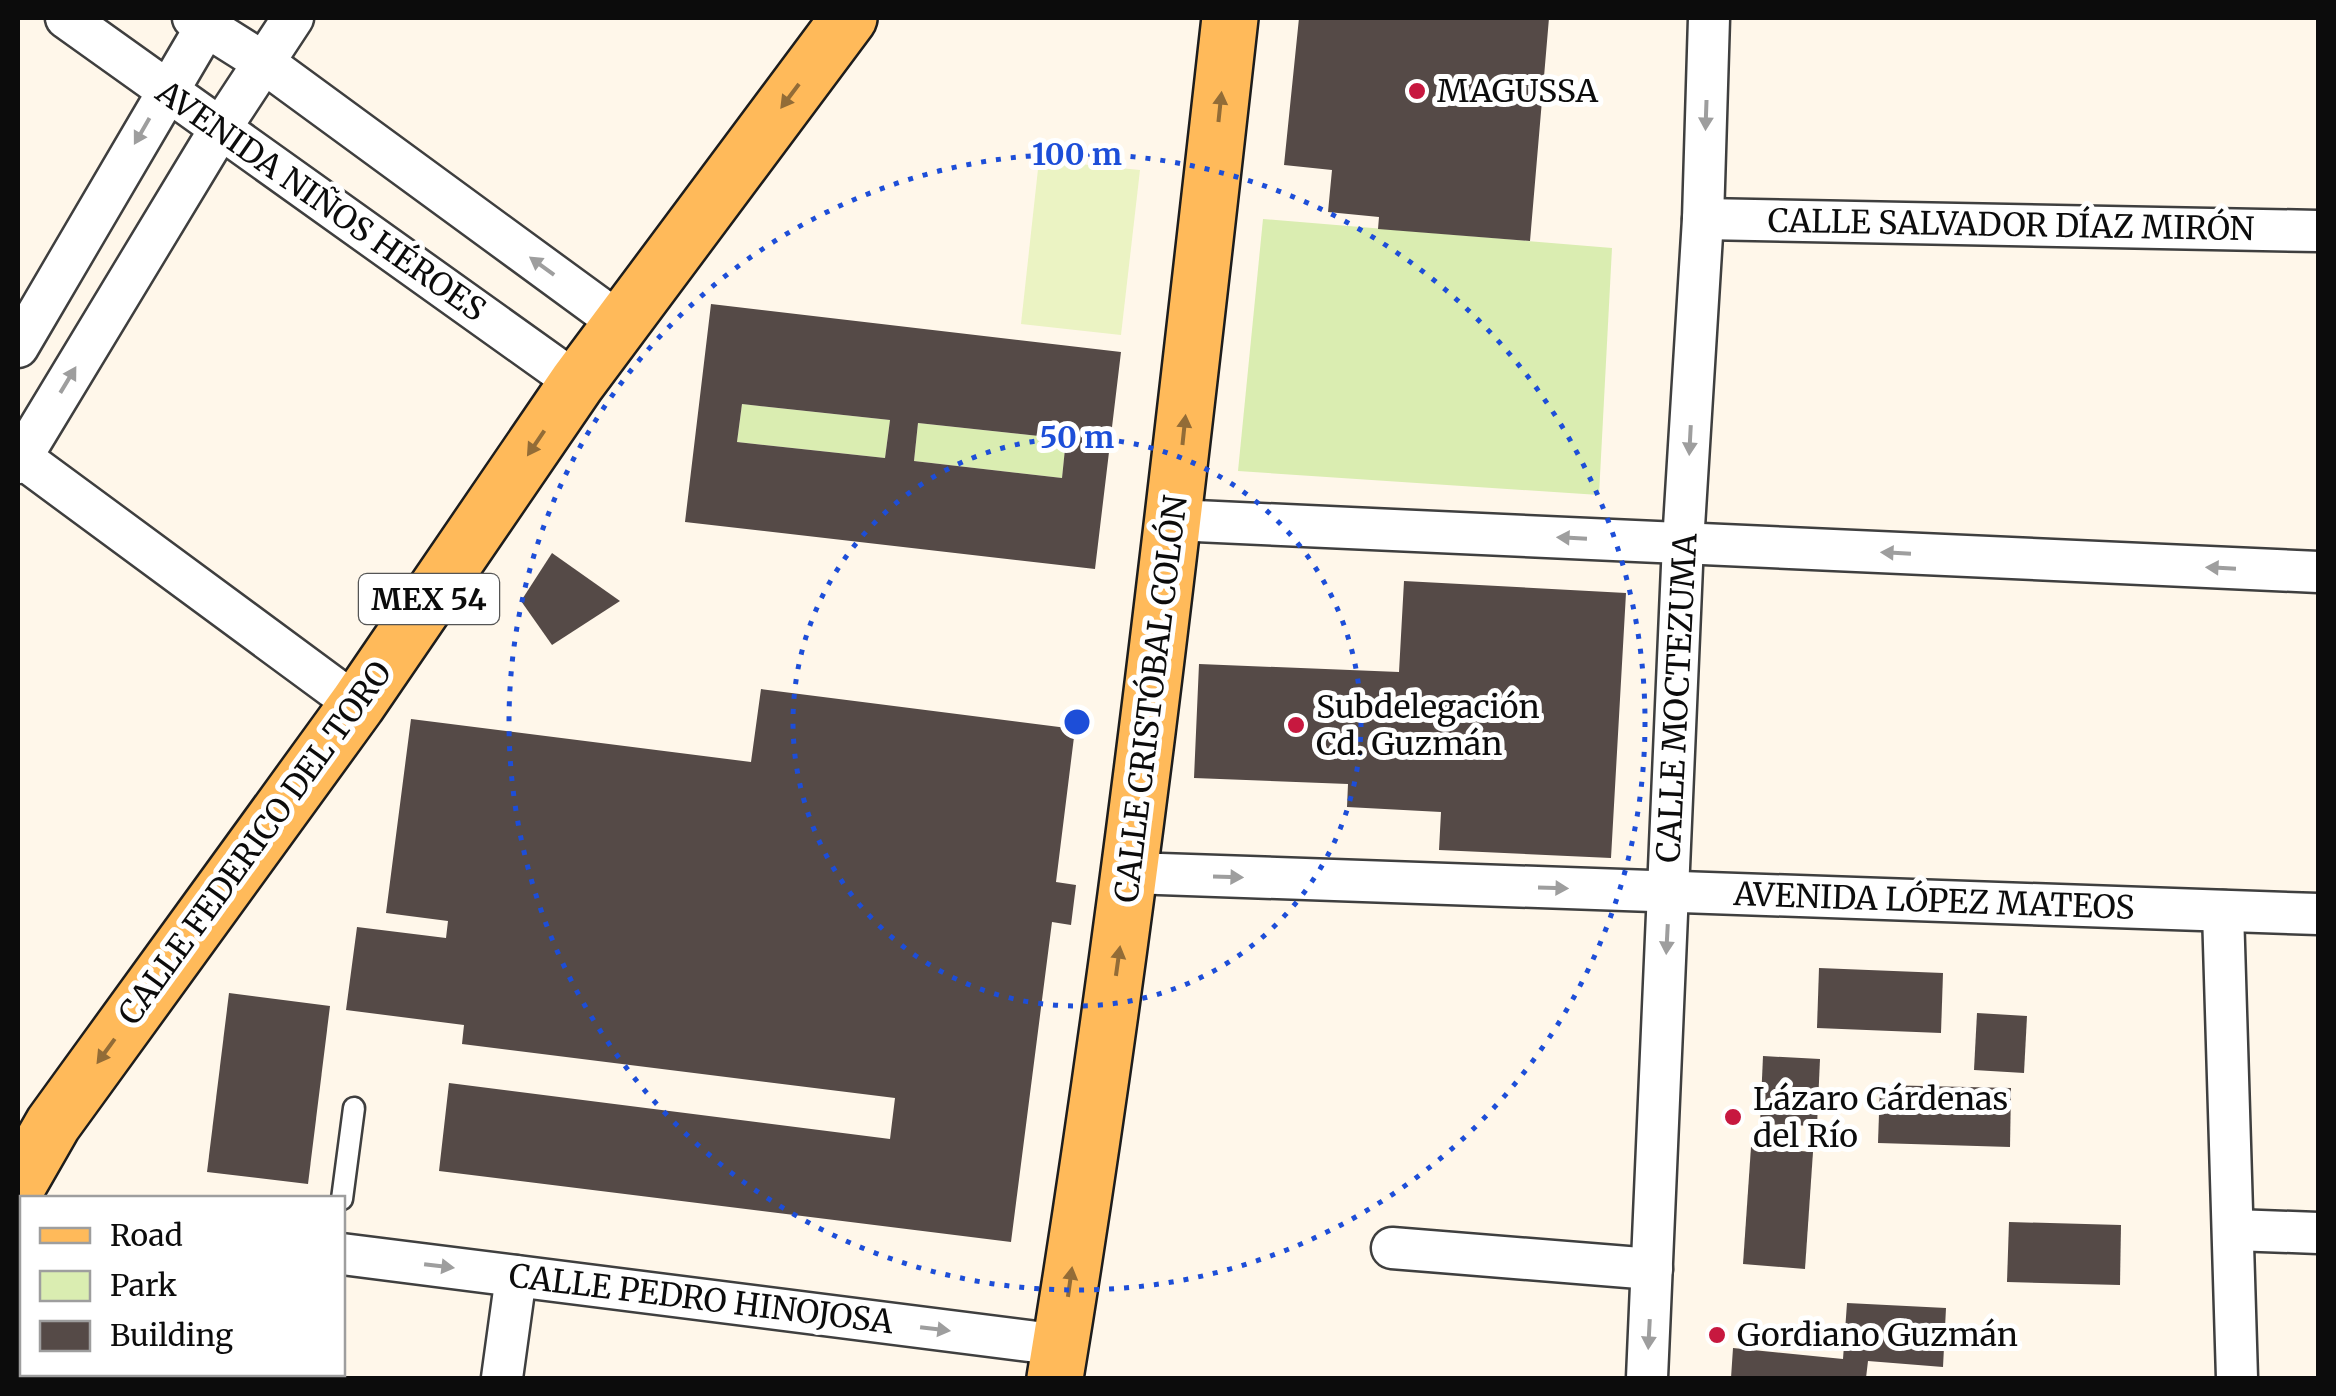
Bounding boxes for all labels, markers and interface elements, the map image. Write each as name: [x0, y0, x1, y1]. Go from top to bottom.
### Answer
street label: AVENIDA NIÑOS HÉROES: [148, 71, 493, 330]
place label: MAGUSSA: [1437, 71, 1598, 111]
marker: MAGUSSA: [1406, 80, 1428, 102]
one-way arrow: [781, 83, 801, 109]
one-way arrow: [1212, 90, 1228, 122]
one-way arrow: [1698, 99, 1714, 131]
one-way arrow: [134, 117, 151, 145]
text: 100 m: [1032, 135, 1122, 173]
street label: CALLE SALVADOR DÍAZ MIRÓN: [1767, 201, 2255, 249]
one-way arrow: [529, 257, 555, 276]
one-way arrow: [59, 366, 76, 394]
one-way arrow: [1176, 413, 1192, 445]
text: 50 m: [1040, 418, 1114, 456]
one-way arrow: [1682, 424, 1698, 456]
one-way arrow: [527, 429, 546, 456]
street label: CALLE CRISTÓBAL COLÓN: [1106, 493, 1196, 905]
one-way arrow: [1555, 530, 1587, 546]
street label: CALLE MOCTEZUMA: [1648, 532, 1706, 864]
one-way arrow: [1880, 544, 1912, 560]
one-way arrow: [2205, 559, 2237, 575]
road number: MEX 54: [359, 574, 499, 624]
street label: CALLE FEDERICO DEL TORO: [110, 653, 400, 1033]
place label: Subdelegación Cd. Guzmán: [1316, 687, 1540, 764]
centre of rings: [1059, 704, 1095, 740]
marker: Subdelegación Cd. Guzmán: [1285, 714, 1307, 736]
one-way arrow: [1213, 869, 1245, 885]
street label: AVENIDA LÓPEZ MATEOS: [1732, 874, 2135, 928]
one-way arrow: [1537, 880, 1569, 896]
one-way arrow: [1658, 923, 1674, 955]
one-way arrow: [1110, 944, 1126, 976]
one-way arrow: [97, 1038, 116, 1064]
place label: Lázaro Cárdenas del Río: [1753, 1079, 2008, 1156]
marker: Lázaro Cárdenas del Río: [1722, 1106, 1744, 1128]
legend: [20, 1196, 345, 1376]
text: Road: [110, 1216, 183, 1254]
street label: CALLE PEDRO HINOJOSA: [507, 1256, 896, 1342]
one-way arrow: [424, 1259, 456, 1275]
text: Park: [110, 1266, 177, 1304]
one-way arrow: [1062, 1266, 1078, 1297]
place label: Gordiano Guzmán: [1737, 1315, 2018, 1355]
text: Building: [110, 1316, 233, 1354]
one-way arrow: [1641, 1318, 1657, 1350]
one-way arrow: [920, 1321, 952, 1337]
marker: Gordiano Guzmán: [1706, 1324, 1728, 1346]

